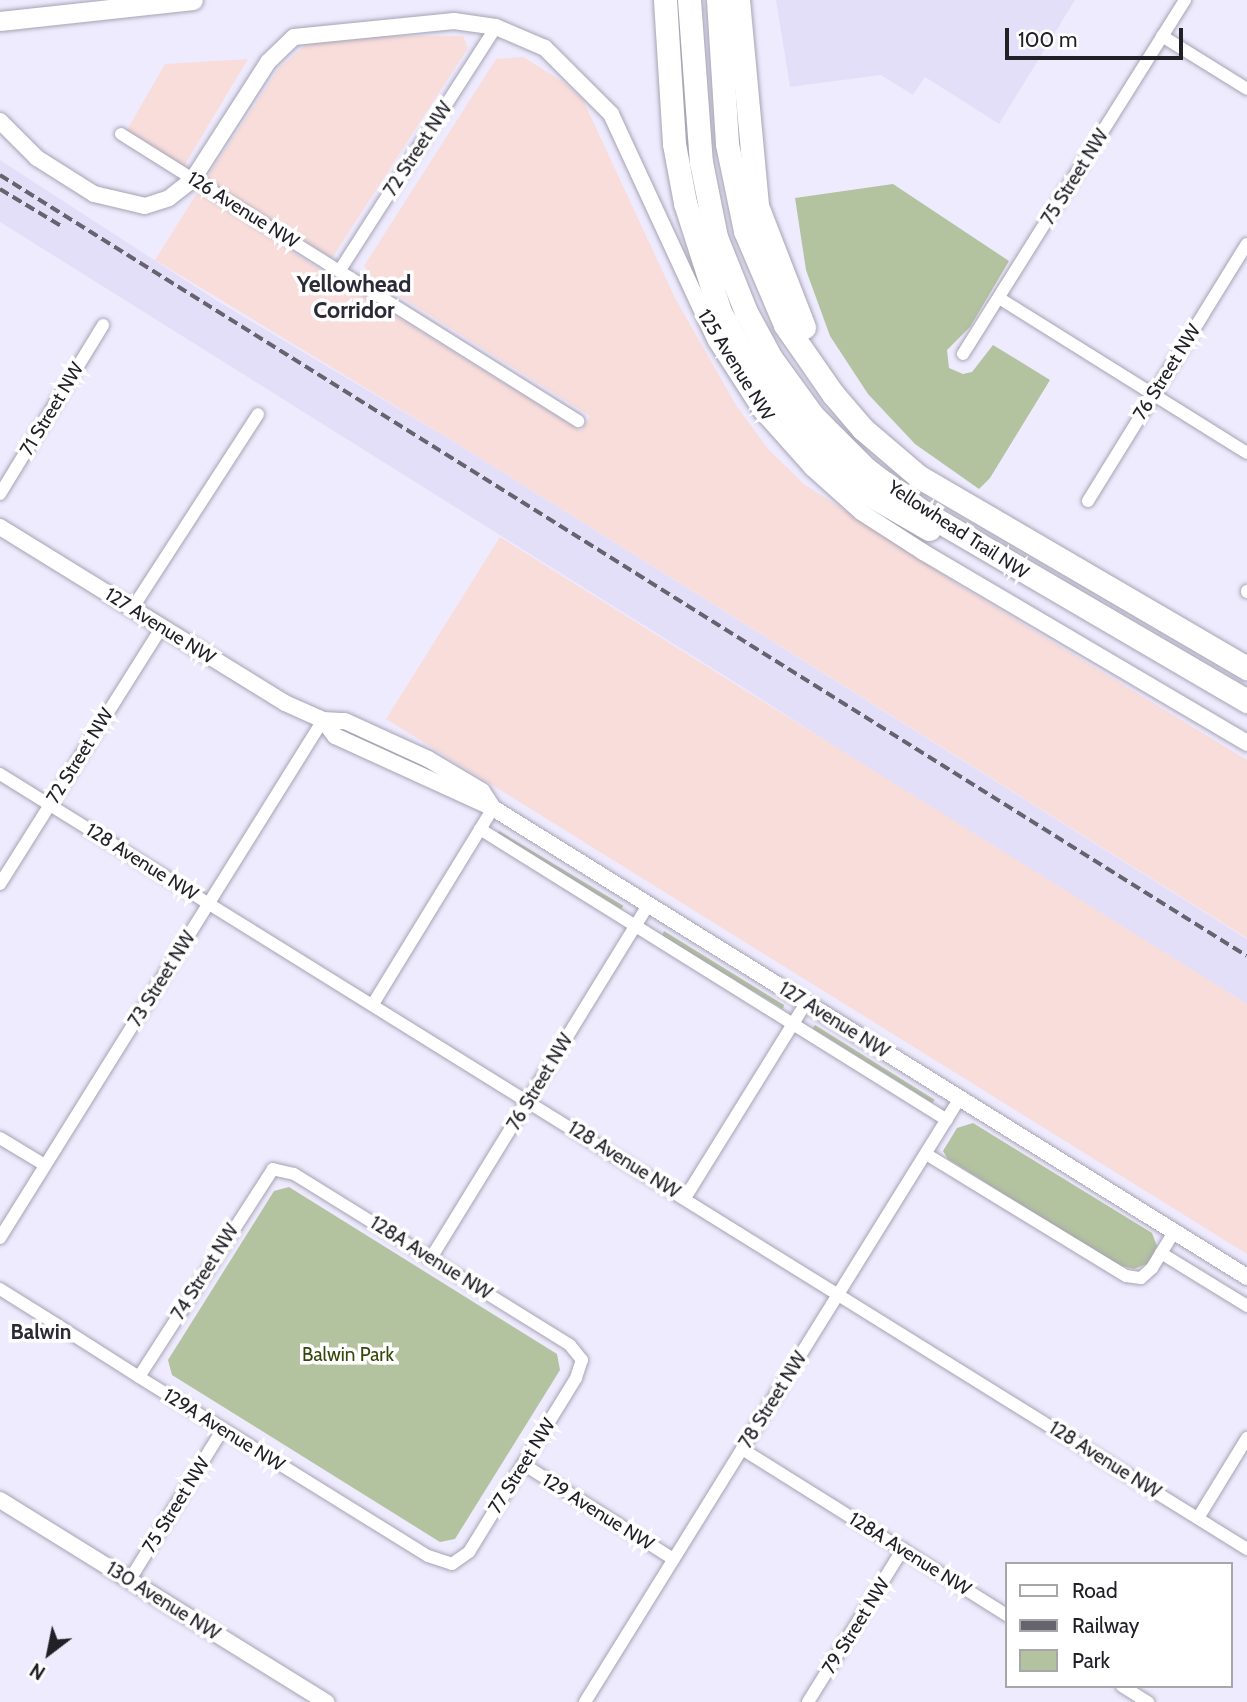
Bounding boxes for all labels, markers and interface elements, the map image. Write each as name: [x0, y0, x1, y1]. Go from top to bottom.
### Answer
scale bar: [1009, 14, 1188, 58]
text: 100 m: [1018, 27, 1077, 52]
street label: 72 Street NW: [379, 97, 457, 201]
street label: 75 Street NW: [1037, 125, 1113, 229]
street label: 126 Avenue NW: [183, 167, 303, 253]
district label: Yellowhead Corridor: [297, 270, 411, 324]
street label: 125 Avenue NW: [693, 305, 779, 425]
street label: 76 Street NW: [1129, 320, 1205, 424]
street label: 71 Street NW: [15, 358, 89, 460]
street label: Yellowhead Trail NW: [883, 476, 1033, 584]
street label: 127 Avenue NW: [101, 583, 219, 669]
street label: 72 Street NW: [42, 704, 118, 808]
street label: 128 Avenue NW: [82, 818, 202, 906]
street label: 73 Street NW: [124, 927, 200, 1031]
street label: 127 Avenue NW: [775, 977, 893, 1063]
street label: 76 Street NW: [502, 1030, 578, 1134]
street label: 128 Avenue NW: [564, 1116, 684, 1204]
street label: 128A Avenue NW: [366, 1211, 496, 1305]
street label: 74 Street NW: [167, 1220, 243, 1324]
district label: Balwin: [11, 1319, 71, 1345]
park label: Balwin Park: [302, 1344, 394, 1366]
street label: 78 Street NW: [734, 1347, 812, 1453]
street label: 129A Avenue NW: [159, 1384, 289, 1476]
street label: 77 Street NW: [484, 1414, 560, 1518]
street label: 128 Avenue NW: [1045, 1416, 1165, 1504]
street label: 75 Street NW: [138, 1453, 214, 1557]
street label: 129 Avenue NW: [538, 1469, 658, 1555]
street label: 128A Avenue NW: [845, 1507, 975, 1601]
street label: 130 Avenue NW: [102, 1557, 224, 1645]
legend: [1006, 1562, 1233, 1688]
street label: 79 Street NW: [817, 1574, 895, 1678]
text: Road: [1072, 1578, 1118, 1603]
text: Railway: [1072, 1613, 1139, 1638]
north arrow: [14, 1618, 84, 1688]
text: Park: [1072, 1648, 1110, 1673]
text: N: [26, 1658, 49, 1685]

